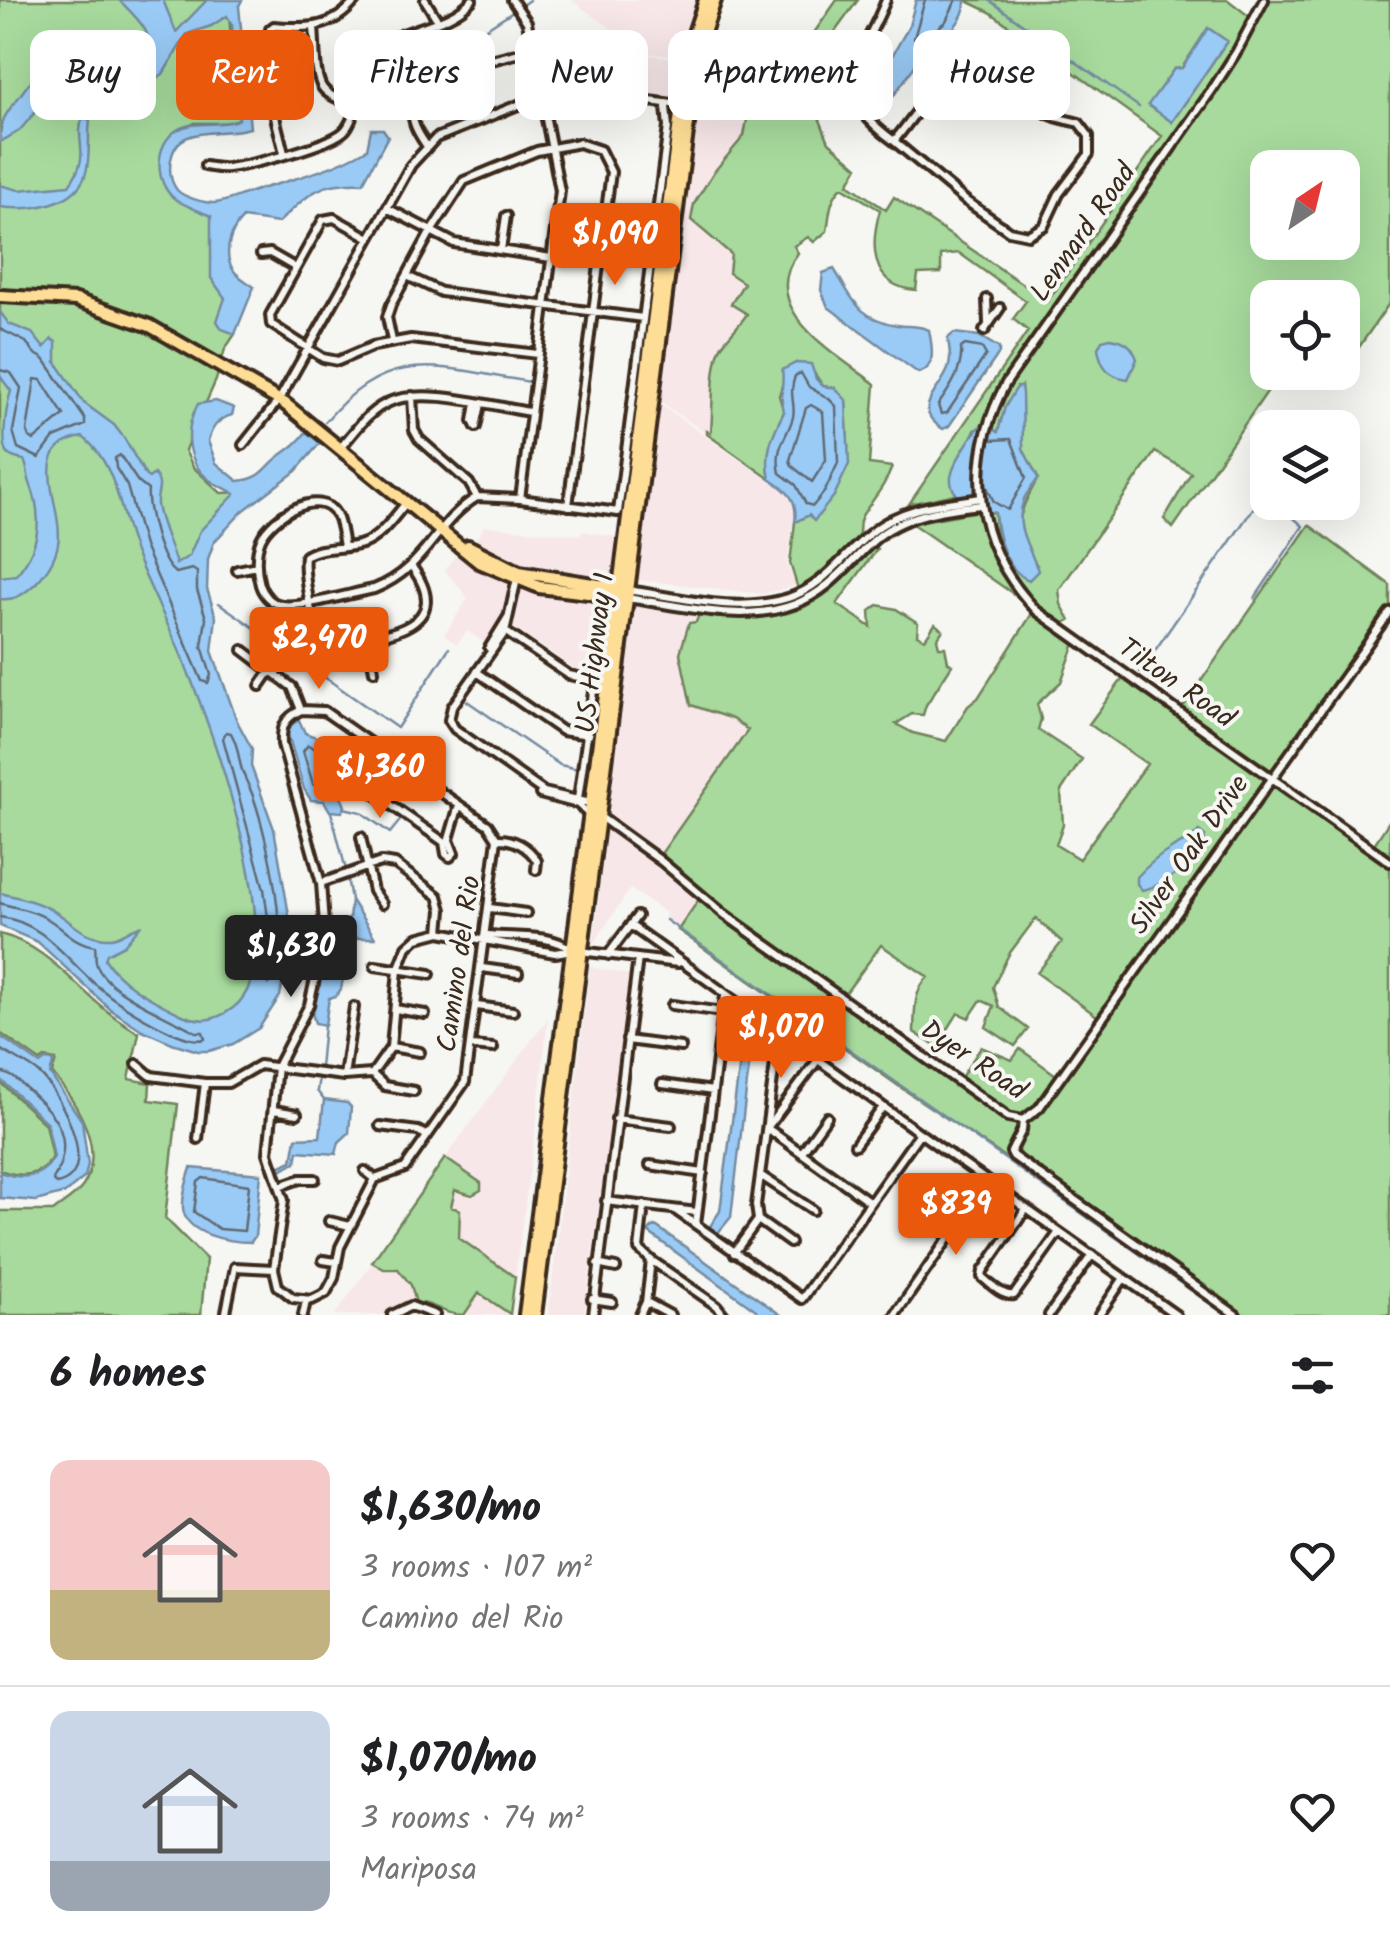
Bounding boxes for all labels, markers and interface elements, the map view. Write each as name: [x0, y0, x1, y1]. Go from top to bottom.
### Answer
chip: Buy: [30, 30, 156, 120]
chip: Rent: [176, 30, 314, 120]
chip: Filters: [334, 30, 495, 120]
chip: New: [515, 30, 648, 120]
chip: Apartment: [668, 30, 893, 120]
chip: House: [913, 30, 1070, 120]
north arrow: [1250, 150, 1360, 260]
map controls: [1250, 150, 1360, 520]
street label: Lennard Road: [1019, 153, 1149, 312]
pin: $1,090: [534, 203, 696, 288]
text: $1,090: [572, 210, 658, 261]
button: locate: [1250, 280, 1360, 390]
button: layers: [1250, 410, 1360, 520]
street label: US Highway 1: [564, 570, 628, 736]
pin: $2,470: [238, 607, 400, 692]
text: $2,470: [272, 614, 366, 665]
street label: Tilton Road: [1108, 627, 1245, 742]
pin: $1,360: [299, 736, 461, 821]
text: $1,360: [336, 743, 424, 794]
street label: Silver Oak Drive: [1118, 765, 1262, 944]
street label: Camino del Rio: [425, 873, 495, 1055]
pin: $1,630: [210, 915, 372, 1000]
text: $1,630: [247, 922, 335, 973]
pin: $1,070: [700, 996, 862, 1081]
text: $1,070: [739, 1003, 823, 1054]
street label: Dyer Road: [910, 1009, 1036, 1114]
pin: $839: [897, 1173, 1015, 1258]
text: $839: [920, 1180, 992, 1231]
text: 6 homes: [50, 1342, 206, 1409]
icon: filters: [1285, 1348, 1340, 1403]
text: $1,630/mo: [360, 1476, 541, 1543]
icon: home: [130, 1500, 250, 1620]
icon: heart: [1285, 1533, 1340, 1588]
text: 3 rooms · 107 m²: [360, 1543, 592, 1594]
text: Camino del Rio: [360, 1594, 564, 1645]
text: $1,070/mo: [360, 1727, 537, 1794]
icon: home: [130, 1751, 250, 1871]
icon: heart: [1285, 1784, 1340, 1839]
text: 3 rooms · 74 m²: [360, 1794, 584, 1845]
text: Mariposa: [360, 1845, 477, 1896]

